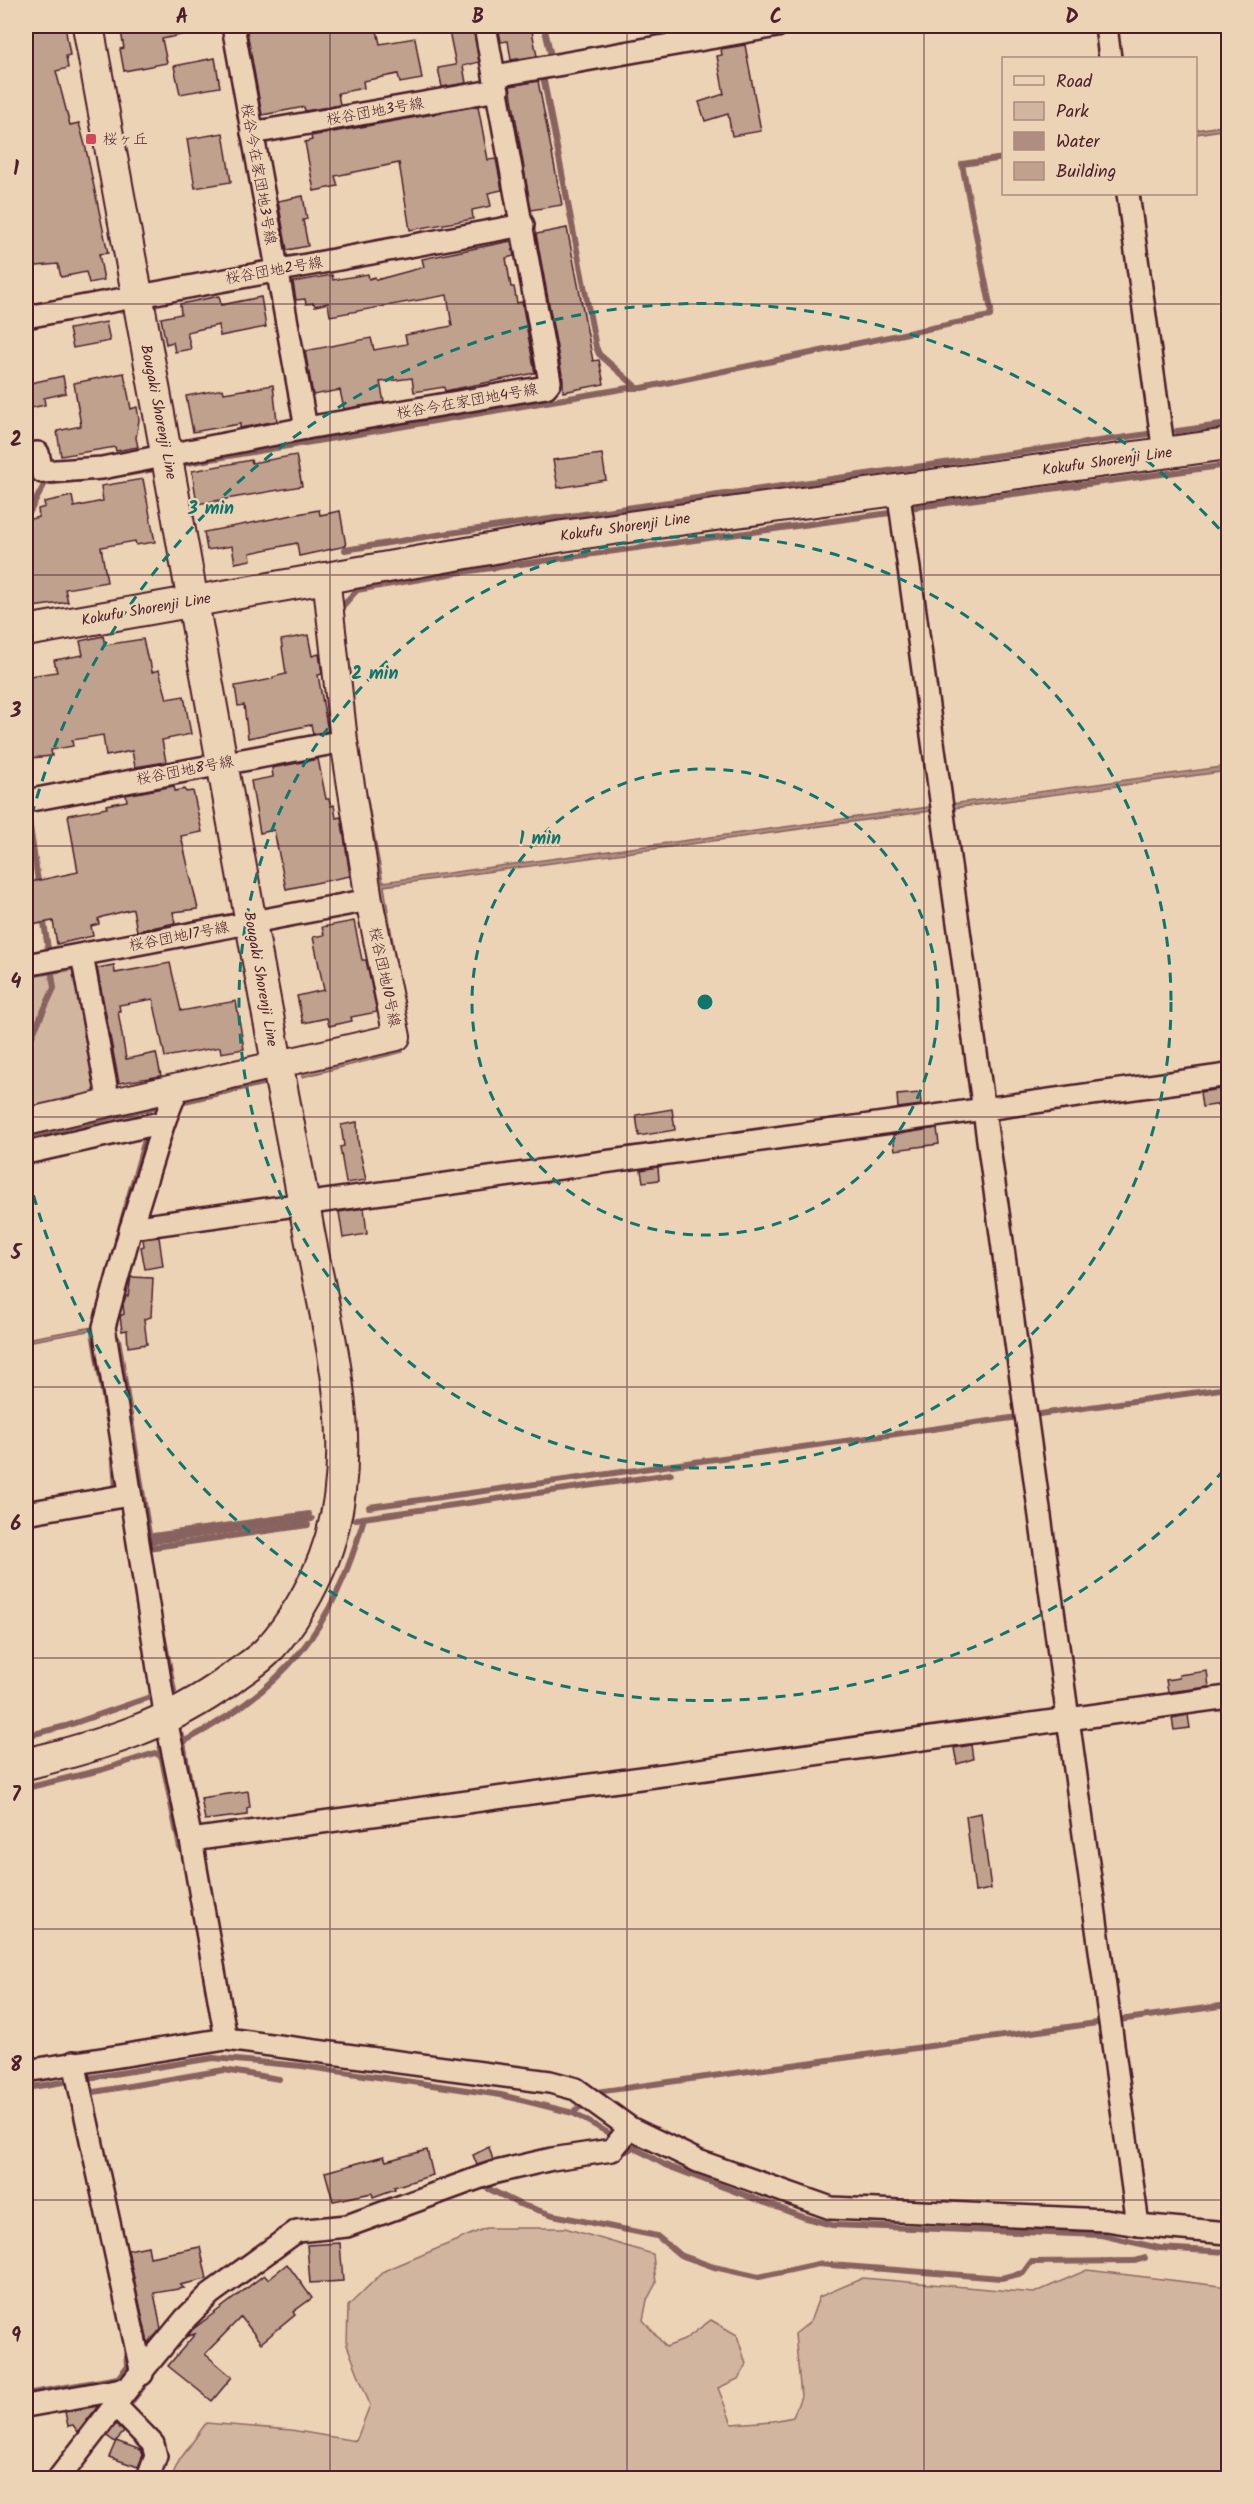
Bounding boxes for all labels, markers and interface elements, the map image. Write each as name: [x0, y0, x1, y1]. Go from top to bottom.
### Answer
text: A: [176, 2, 188, 34]
text: B: [472, 2, 484, 34]
text: C: [770, 2, 782, 34]
text: D: [1065, 2, 1079, 34]
legend: [1002, 57, 1197, 195]
text: Road: [1056, 68, 1093, 97]
street label: 桜谷団地3号線: [325, 92, 426, 132]
text: Park: [1056, 98, 1089, 127]
street label: 桜谷今在家団地3号線: [234, 101, 282, 247]
place label: 桜ヶ丘: [103, 128, 148, 152]
text: Water: [1056, 128, 1101, 157]
marker: 桜ヶ丘: [84, 132, 98, 146]
text: 1: [13, 154, 19, 186]
text: Building: [1056, 158, 1116, 187]
street label: 桜谷団地2号線: [223, 251, 325, 291]
street label: Bougaki Shorenji Line: [133, 343, 183, 482]
street label: 桜谷今在家団地4号線: [395, 378, 540, 426]
text: 2: [10, 425, 22, 457]
street label: Kokufu Shorenji Line: [1041, 441, 1174, 483]
text: 3 min: [187, 495, 234, 524]
street label: Kokufu Shorenji Line: [559, 507, 692, 549]
street label: Kokufu Shorenji Line: [79, 587, 213, 633]
text: 2 min: [352, 660, 398, 689]
text: 3: [10, 696, 22, 728]
street label: 桜谷団地8号線: [134, 750, 236, 792]
text: 1 min: [519, 825, 561, 854]
street label: Bougaki Shorenji Line: [236, 910, 284, 1049]
street label: 桜谷団地17号線: [127, 916, 231, 958]
street label: 桜谷団地10号線: [362, 925, 406, 1030]
text: 4: [11, 967, 22, 999]
centre of rings: [695, 992, 715, 1012]
text: 5: [10, 1238, 23, 1270]
text: 6: [11, 1509, 22, 1541]
text: 7: [11, 1780, 21, 1812]
text: 8: [10, 2050, 22, 2082]
text: 9: [11, 2321, 21, 2353]

